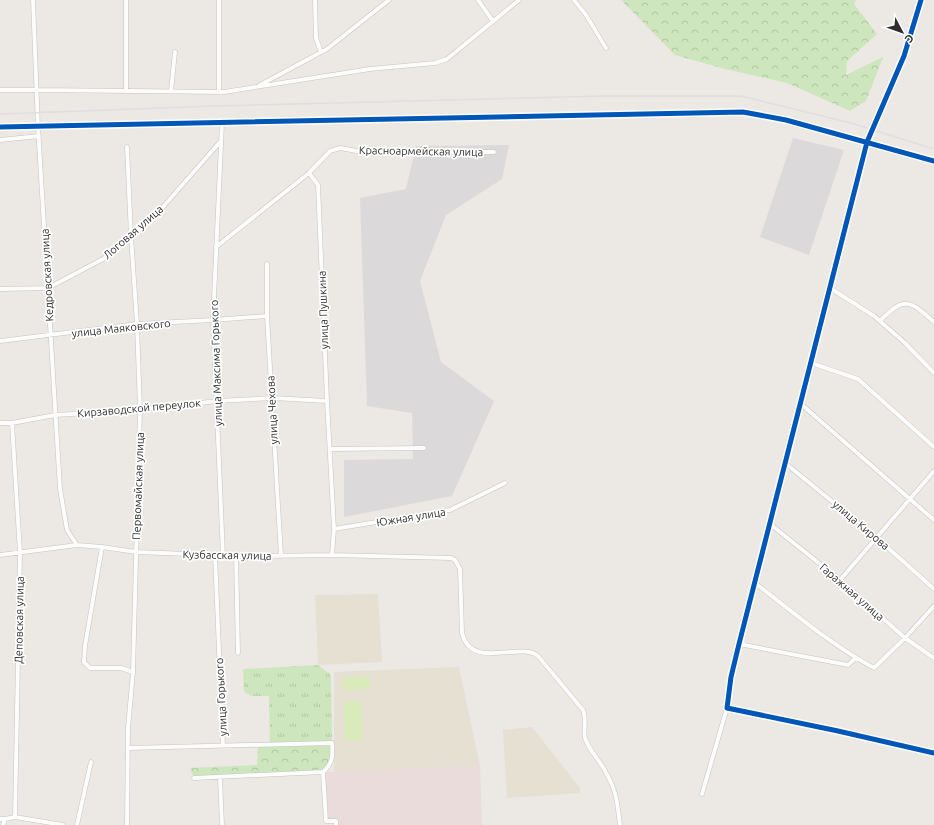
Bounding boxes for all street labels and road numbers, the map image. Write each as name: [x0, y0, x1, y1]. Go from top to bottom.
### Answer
street label: Красноармейская улица: [359, 144, 483, 158]
street label: Логовая улица: [101, 203, 165, 261]
street label: Кедровская улица: [39, 228, 55, 322]
street label: улица Пушкина: [316, 270, 330, 350]
street label: улица Максима Горького: [208, 299, 224, 427]
street label: улица Маяковского: [71, 317, 171, 339]
street label: улица Чехова: [264, 375, 280, 445]
street label: Кирзаводской переулок: [77, 397, 202, 419]
street label: Первомайская улица: [130, 432, 146, 540]
street label: улица Кирова: [830, 498, 892, 552]
street label: Южная улица: [375, 506, 447, 528]
street label: Кузбасская улица: [182, 548, 272, 562]
street label: Гаражная улица: [817, 561, 887, 623]
street label: Деповская улица: [12, 576, 26, 664]
street label: улица Горького: [213, 658, 229, 736]

